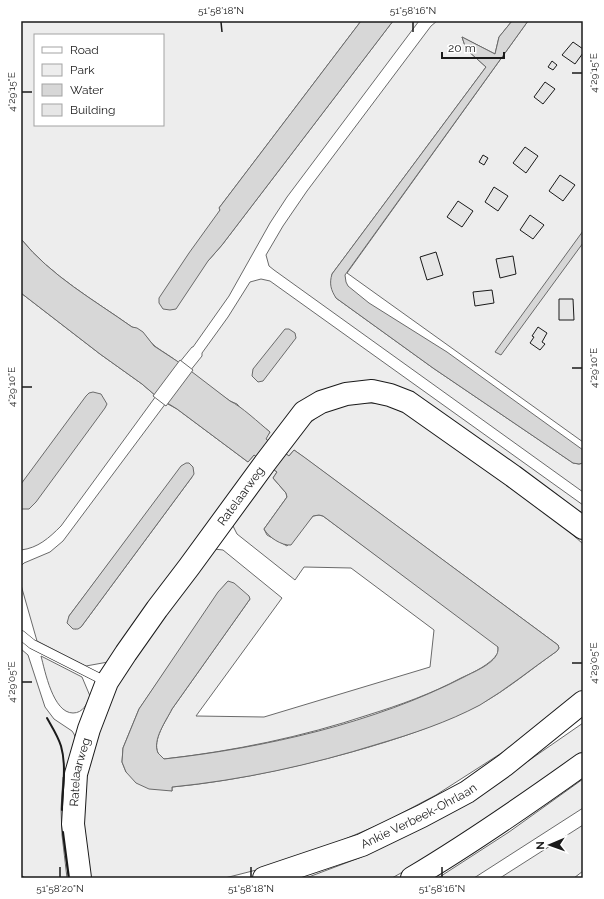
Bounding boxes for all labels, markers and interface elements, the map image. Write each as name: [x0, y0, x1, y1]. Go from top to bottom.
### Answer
text: 51°58'18"N: [198, 5, 244, 16]
text: 51°58'16"N: [390, 5, 436, 16]
legend: [34, 34, 164, 126]
scale bar: [442, 34, 504, 60]
text: 20 m: [448, 41, 476, 55]
text: Road: [70, 43, 99, 57]
text: 4°29'15"E: [588, 53, 599, 93]
text: Park: [70, 63, 95, 77]
text: 4°29'15"E: [6, 72, 17, 112]
text: Water: [70, 83, 104, 97]
text: Building: [70, 103, 116, 117]
text: 4°29'10"E: [588, 348, 599, 388]
text: 4°29'10"E: [6, 367, 17, 407]
street label: Ratelaarweg: [215, 464, 267, 528]
text: 4°29'05"E: [588, 642, 599, 684]
text: 4°29'05"E: [6, 661, 17, 703]
street label: Ratelaarweg: [67, 736, 93, 807]
street label: Ankie Verbeek-Ohrlaan: [358, 780, 479, 852]
north arrow: [530, 825, 570, 865]
text: N: [534, 841, 547, 850]
text: 51°58'20"N: [36, 883, 84, 894]
text: 51°58'18"N: [228, 883, 274, 894]
text: 51°58'16"N: [419, 883, 465, 894]

